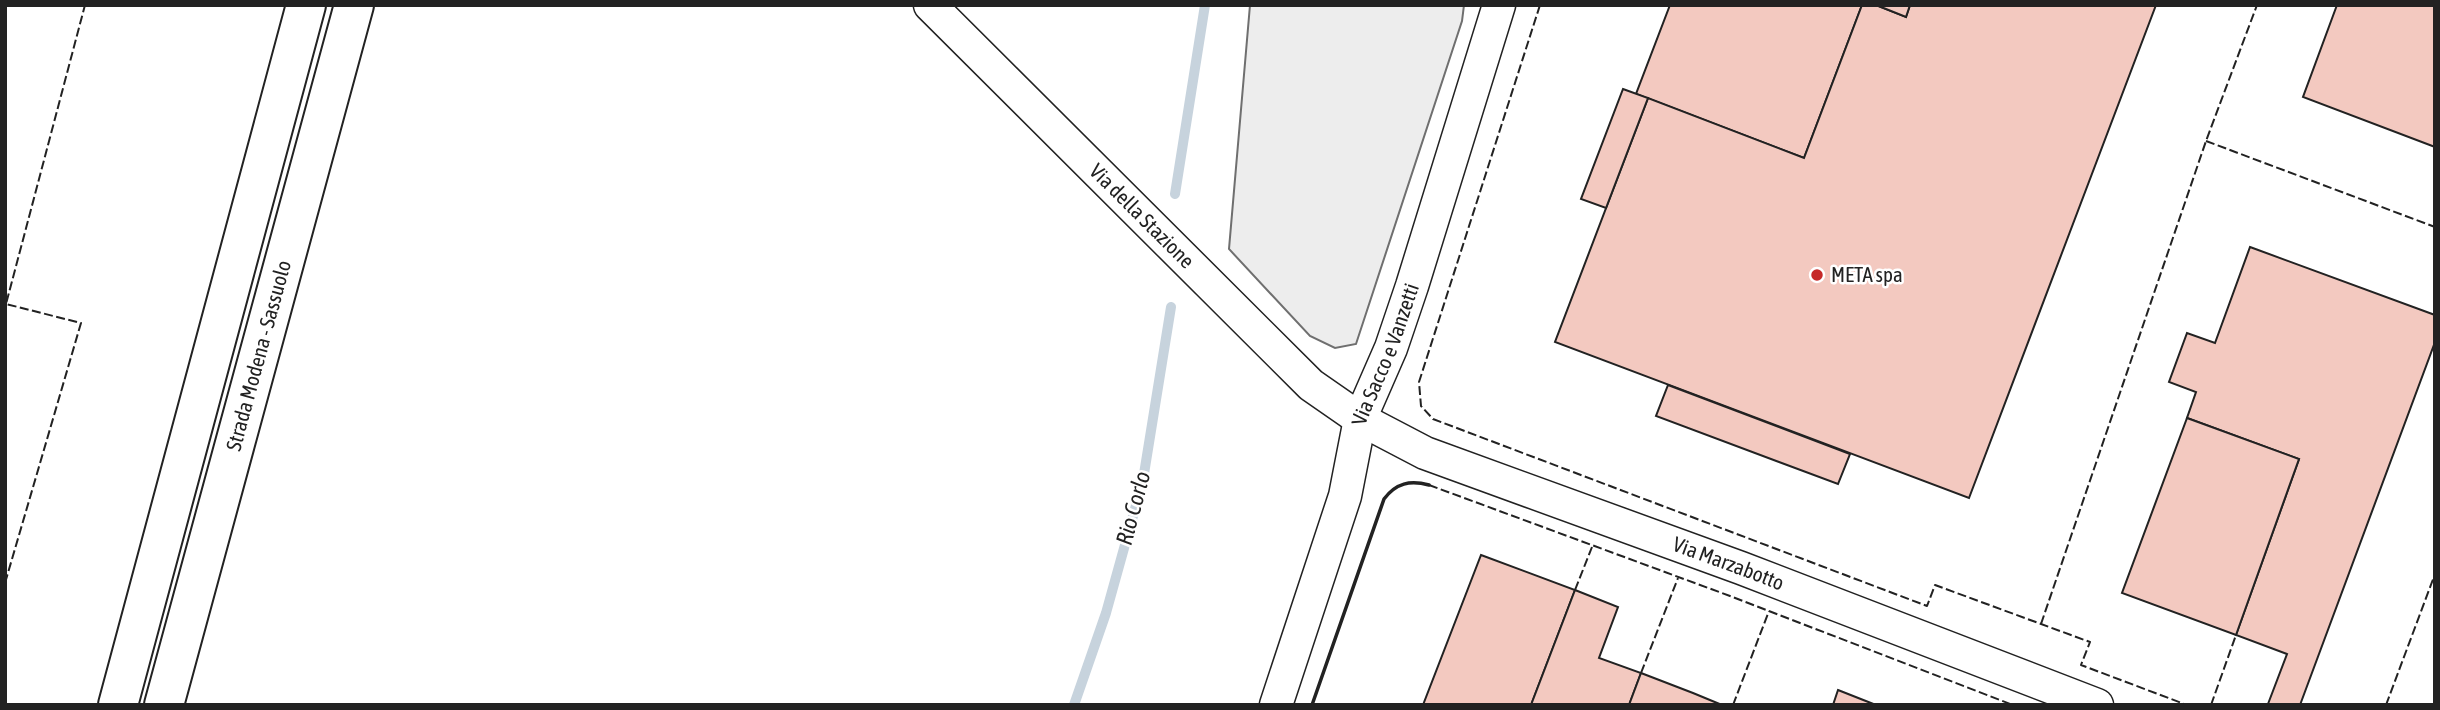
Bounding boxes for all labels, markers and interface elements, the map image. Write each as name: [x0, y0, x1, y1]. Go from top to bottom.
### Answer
street label: Via della Stazione: [1085, 158, 1200, 273]
street label: Strada Modena - Sassuolo: [221, 258, 295, 453]
place label: META spa: [1831, 262, 1903, 286]
marker: META spa: [1809, 267, 1825, 283]
street label: Via Sacco e Vanzetti: [1346, 280, 1423, 427]
water label: Rio Corlo: [1111, 468, 1155, 548]
street label: Via Marzabotto: [1670, 531, 1788, 594]

